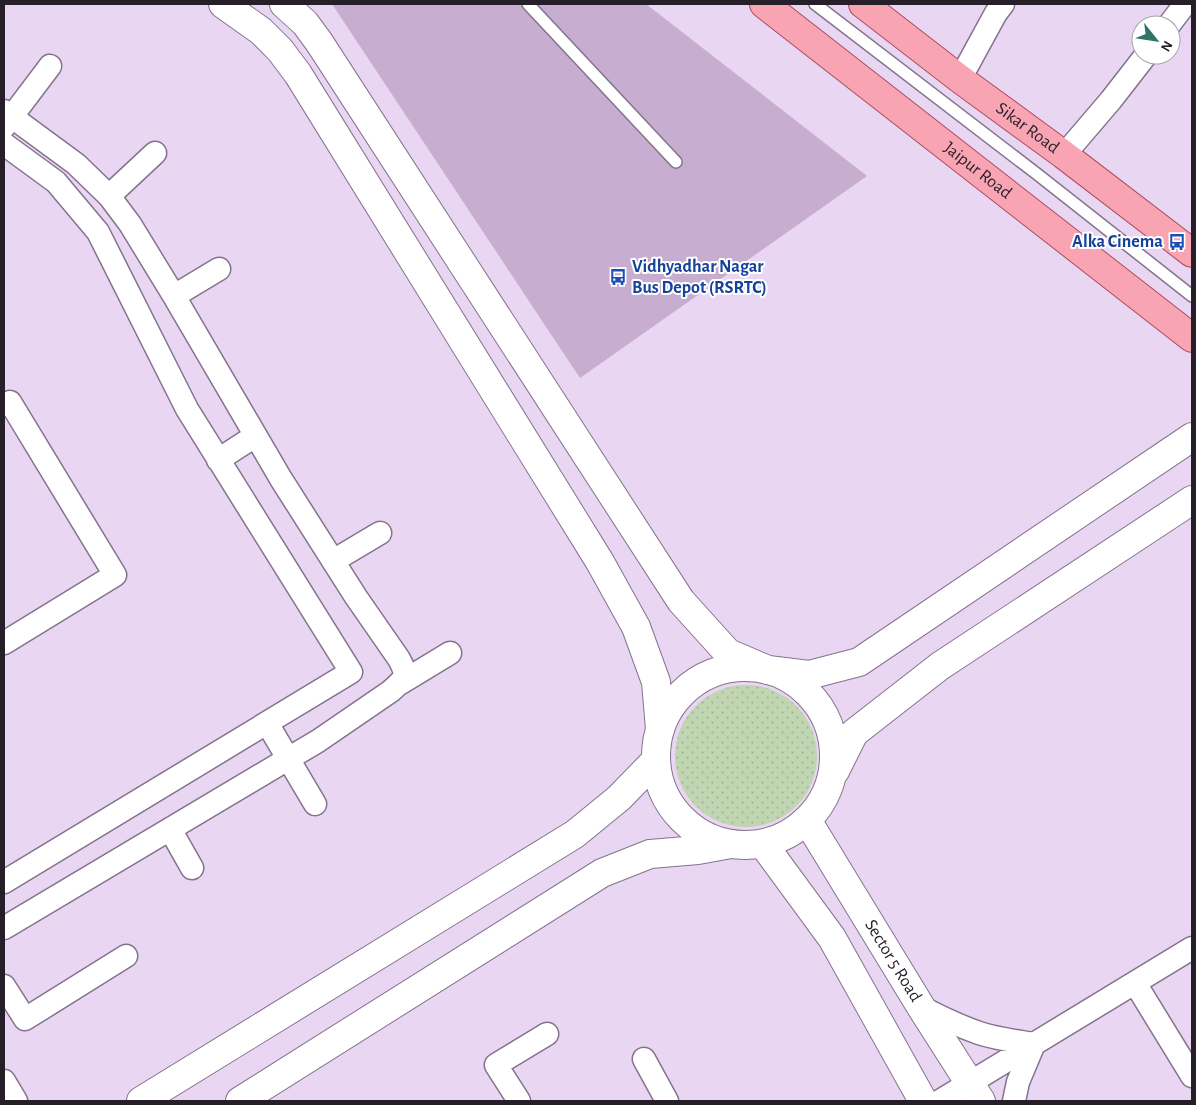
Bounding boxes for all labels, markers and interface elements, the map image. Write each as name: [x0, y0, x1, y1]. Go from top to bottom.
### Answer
north arrow: [1131, 15, 1181, 65]
text: N: [1158, 38, 1175, 54]
street label: Sikar Road: [992, 99, 1062, 157]
street label: Jaipur Road: [940, 139, 1015, 203]
bus stop icon: Alka Cinema: [1167, 232, 1187, 252]
place label: Alka Cinema: [1072, 233, 1163, 251]
place label: Vidhyadhar Nagar Bus Depot (RSRTC): [632, 258, 767, 297]
bus stop icon: Vidhyadhar Nagar Bus Depot (RSRTC): [608, 267, 628, 287]
street label: Sector 5 Road: [861, 917, 925, 1005]

